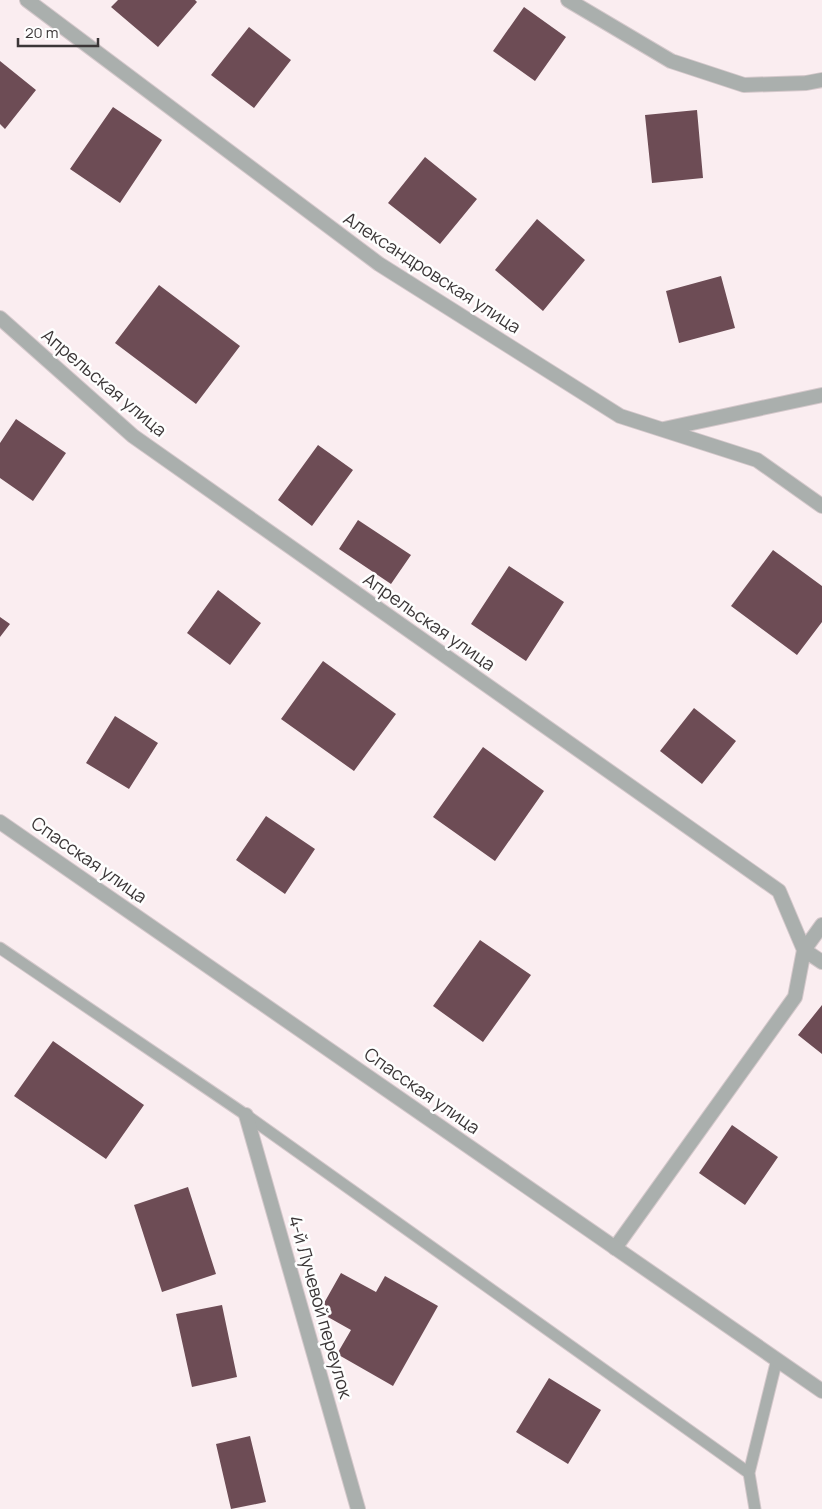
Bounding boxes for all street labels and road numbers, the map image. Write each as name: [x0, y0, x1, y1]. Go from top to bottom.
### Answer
street label: Александровская улица: [339, 206, 526, 338]
street label: Апрельская улица: [37, 323, 172, 442]
street label: Апрельская улица: [359, 567, 500, 676]
street label: Спасская улица: [27, 810, 152, 908]
street label: Спасская улица: [360, 1041, 485, 1139]
street label: 4-й Лучевой переулок: [283, 1212, 359, 1402]

